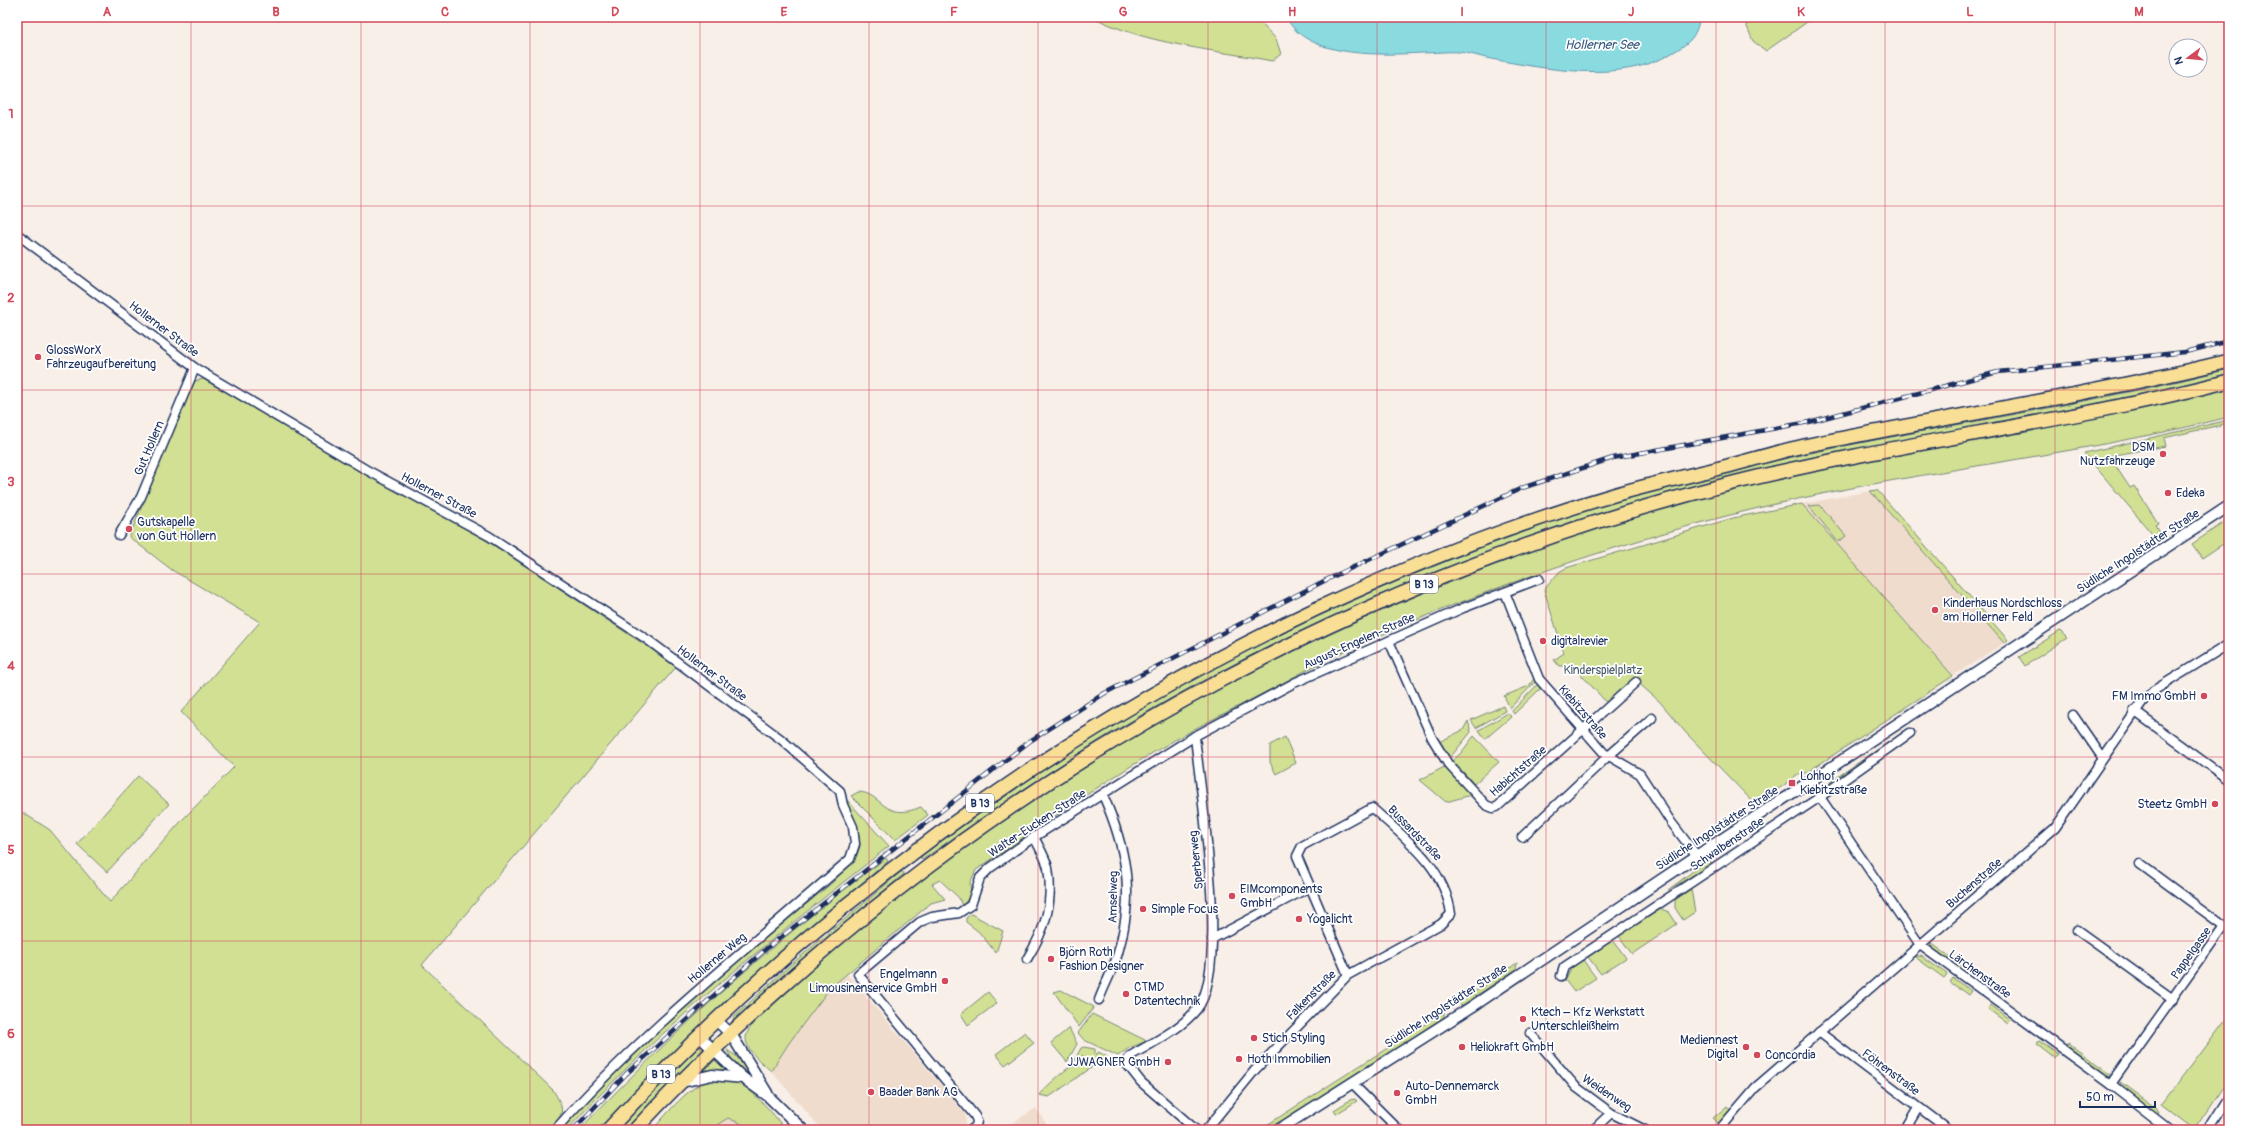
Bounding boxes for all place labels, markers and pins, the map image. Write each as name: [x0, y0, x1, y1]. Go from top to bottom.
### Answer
place label: GlossWorX Fahrzeugaufbereitung: [46, 343, 156, 372]
marker: GlossWorX Fahrzeugaufbereitung: [33, 352, 43, 362]
place label: DSM Nutzfahrzeuge: [2080, 440, 2155, 469]
marker: DSM Nutzfahrzeuge: [2158, 449, 2168, 459]
place label: Edeka: [2176, 486, 2205, 501]
marker: Edeka: [2163, 488, 2173, 498]
place label: Gutskapelle von Gut Hollern: [136, 515, 217, 544]
marker: Gutskapelle von Gut Hollern: [124, 524, 134, 534]
place label: Kinderhaus Nordschloss am Hollerner Feld: [1943, 596, 2062, 625]
marker: Kinderhaus Nordschloss am Hollerner Feld: [1930, 605, 1940, 615]
place label: digitalrevier: [1551, 634, 1609, 649]
marker: digitalrevier: [1538, 636, 1548, 646]
place label: FM Immo GmbH: [2112, 689, 2196, 704]
marker: FM Immo GmbH: [2199, 691, 2209, 701]
place label: Lohhof, Kiebitzstraße: [1800, 769, 1867, 798]
marker: Lohhof, Kiebitzstraße: [1787, 778, 1797, 788]
place label: Steetz GmbH: [2138, 797, 2207, 812]
marker: Steetz GmbH: [2210, 799, 2220, 809]
place label: EIMcomponents GmbH: [1240, 882, 1323, 911]
marker: EIMcomponents GmbH: [1227, 891, 1237, 901]
place label: Simple Focus: [1151, 902, 1219, 917]
marker: Simple Focus: [1138, 904, 1148, 914]
place label: Yogalicht: [1306, 912, 1353, 927]
marker: Yogalicht: [1294, 914, 1304, 924]
place label: Björn Roth Fashion Designer: [1059, 945, 1145, 974]
marker: Björn Roth Fashion Designer: [1046, 954, 1056, 964]
place label: Engelmann Limousinenservice GmbH: [809, 967, 937, 996]
marker: Engelmann Limousinenservice GmbH: [940, 976, 950, 986]
place label: CTMD Datentechnik: [1134, 980, 1200, 1009]
marker: CTMD Datentechnik: [1121, 989, 1131, 999]
place label: Ktech – Kfz Werkstatt Unterschleißheim: [1531, 1005, 1645, 1034]
marker: Ktech – Kfz Werkstatt Unterschleißheim: [1518, 1014, 1528, 1024]
place label: Stich Styling: [1262, 1031, 1325, 1046]
marker: Stich Styling: [1249, 1033, 1259, 1043]
place label: Mediennest Digital: [1680, 1033, 1738, 1062]
place label: Heliokraft GmbH: [1470, 1040, 1554, 1055]
marker: Heliokraft GmbH: [1457, 1042, 1467, 1052]
marker: Mediennest Digital: [1741, 1042, 1751, 1052]
place label: Concordia: [1765, 1048, 1816, 1063]
marker: Concordia: [1752, 1050, 1762, 1060]
place label: Hoth Immobilien: [1247, 1052, 1331, 1067]
marker: Hoth Immobilien: [1234, 1054, 1244, 1064]
place label: JJWAGNER GmbH: [1067, 1055, 1160, 1070]
marker: JJWAGNER GmbH: [1163, 1057, 1173, 1067]
place label: Auto-Dennemarck GmbH: [1405, 1079, 1499, 1108]
place label: Baader Bank AG: [879, 1085, 958, 1100]
marker: Baader Bank AG: [866, 1087, 876, 1097]
marker: Auto-Dennemarck GmbH: [1392, 1088, 1402, 1098]

